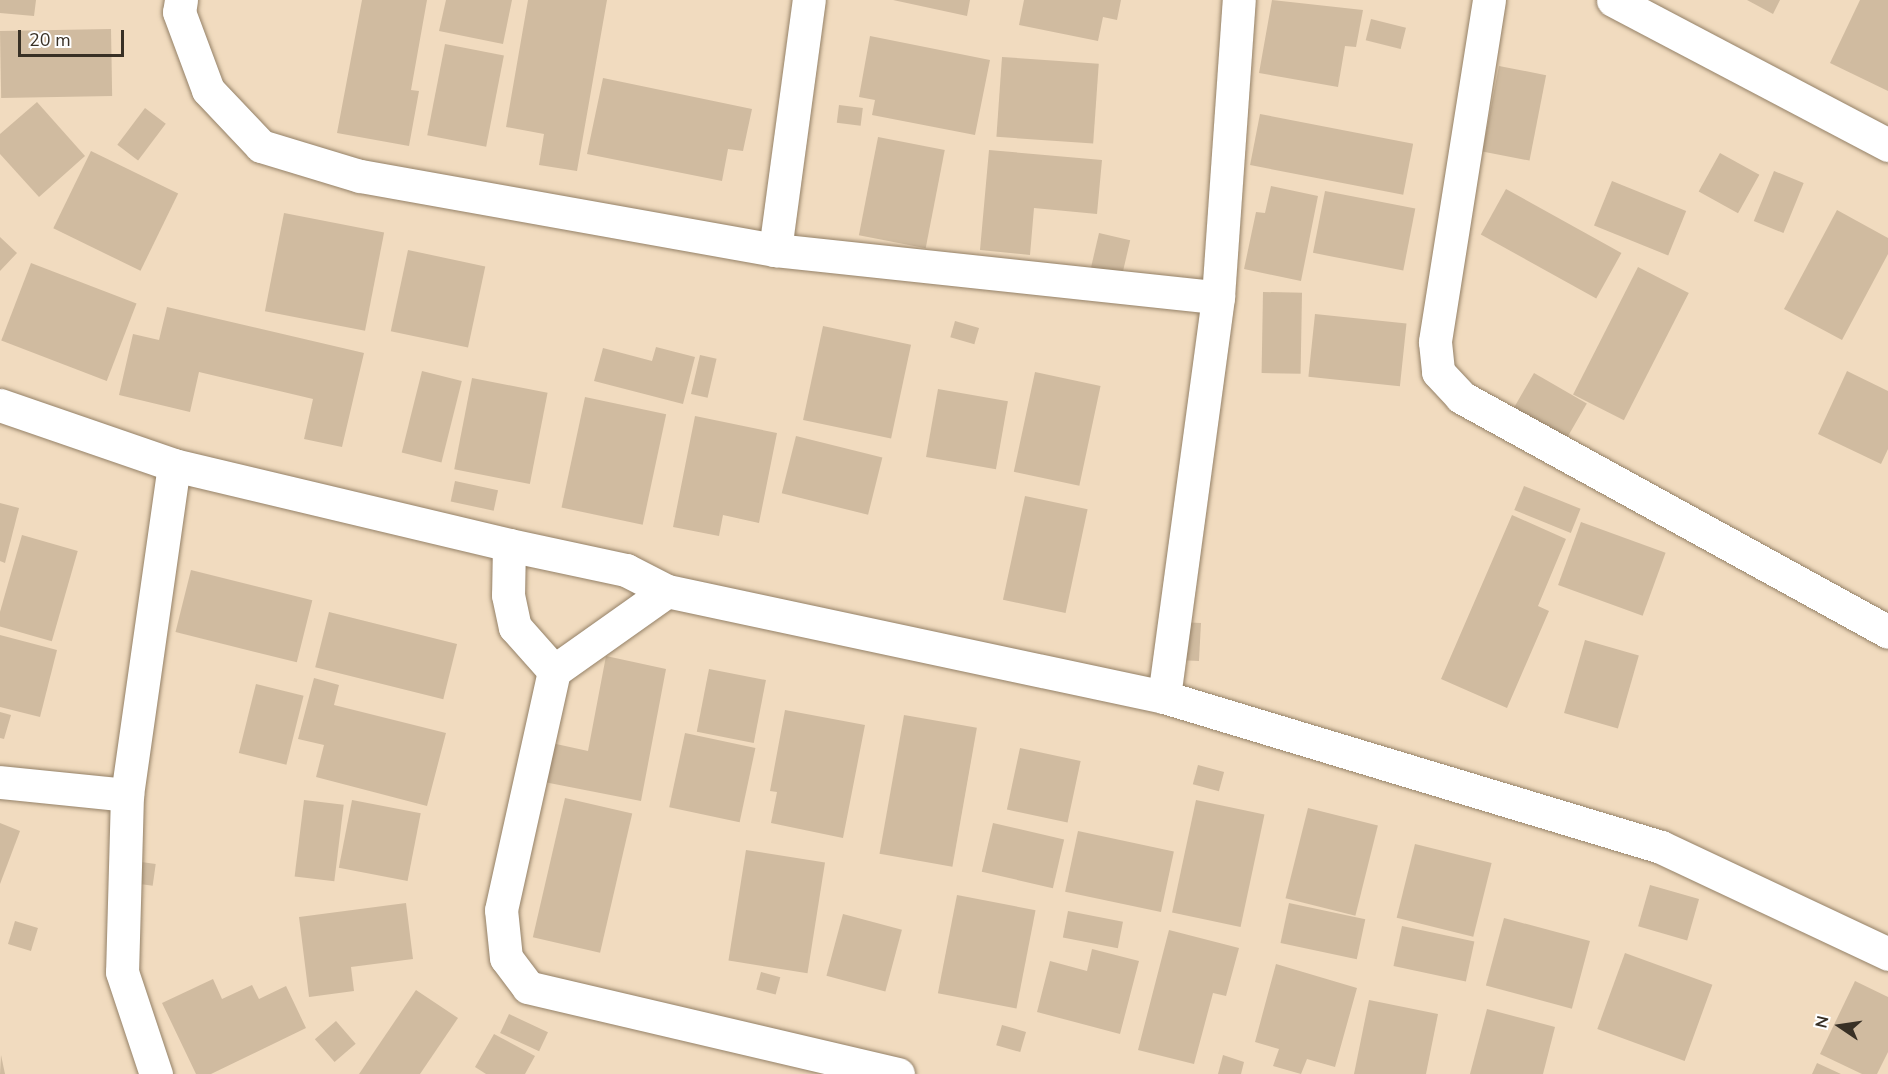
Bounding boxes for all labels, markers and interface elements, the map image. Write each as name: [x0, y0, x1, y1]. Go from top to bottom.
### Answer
scale bar: [21, 18, 128, 56]
text: 20 m: [29, 28, 71, 52]
north arrow: [1810, 996, 1870, 1056]
text: N: [1810, 1014, 1835, 1030]

